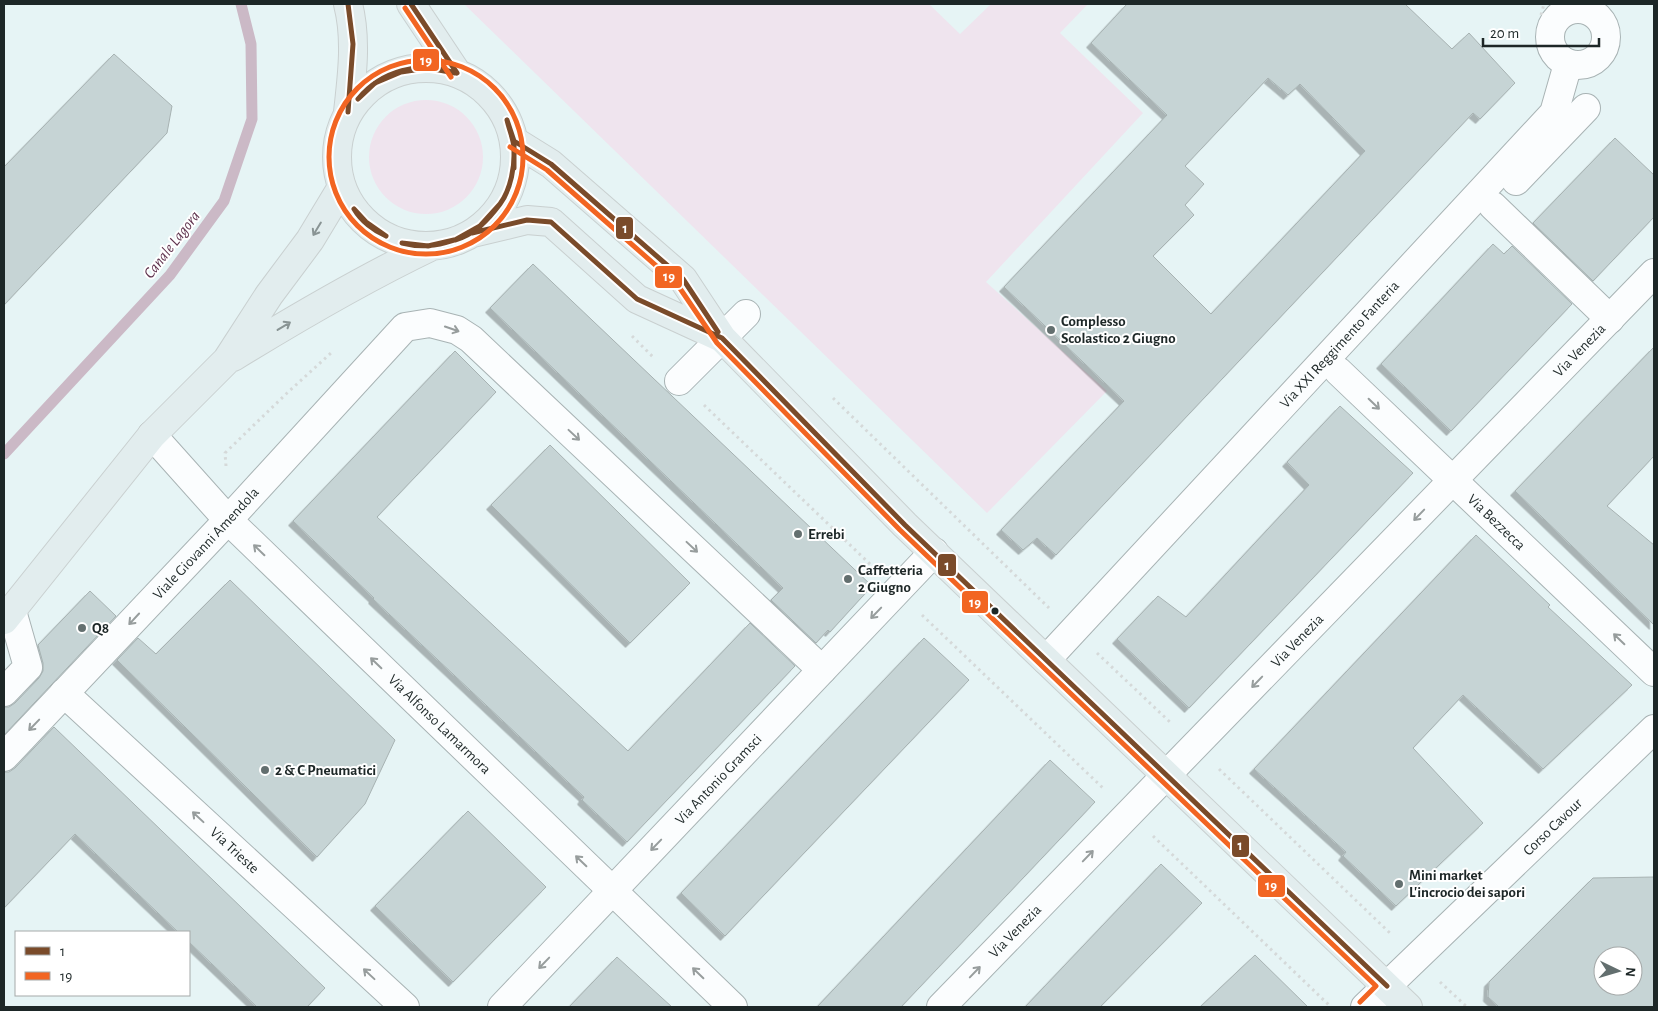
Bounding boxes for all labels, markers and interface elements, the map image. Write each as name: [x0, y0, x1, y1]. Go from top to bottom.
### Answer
scale bar: [1483, 15, 1599, 47]
text: 20 m: [1490, 26, 1519, 41]
line badge: 19: [412, 48, 440, 72]
text: 19: [420, 54, 432, 68]
water label: Canale Lagora: [141, 208, 203, 281]
line badge: 1: [615, 216, 634, 240]
one-way arrow: [311, 221, 321, 235]
text: 1: [622, 222, 628, 236]
line badge: 19: [654, 265, 683, 289]
text: 19: [663, 270, 675, 284]
street label: Via XXI Reggimento Fanteria: [1277, 278, 1402, 411]
place label: Complesso Scolastico 2 Giugno: [1061, 314, 1176, 346]
one-way arrow: [276, 320, 290, 330]
street label: Via Venezia: [1551, 321, 1609, 380]
marker: Complesso Scolastico 2 Giugno: [1045, 324, 1057, 336]
one-way arrow: [444, 325, 459, 334]
one-way arrow: [1367, 398, 1380, 410]
one-way arrow: [567, 429, 580, 441]
street label: Viale Giovanni Amendola: [150, 485, 262, 602]
street label: Via Bezzecca: [1464, 492, 1528, 553]
one-way arrow: [1413, 509, 1425, 521]
place label: Errebi: [808, 527, 845, 542]
marker: Errebi: [792, 528, 804, 540]
one-way arrow: [686, 541, 698, 553]
one-way arrow: [253, 544, 265, 556]
line badge: 1: [937, 553, 957, 577]
text: 1: [944, 559, 950, 573]
place label: Caffetteria 2 Giugno: [858, 563, 923, 595]
marker: Caffetteria 2 Giugno: [842, 573, 854, 585]
line badge: 19: [961, 590, 989, 614]
text: 19: [969, 596, 981, 610]
unlabelled marker: [990, 606, 1000, 616]
one-way arrow: [870, 607, 882, 620]
street label: Via Venezia: [1268, 611, 1326, 670]
one-way arrow: [128, 613, 140, 625]
place label: Q8: [92, 621, 109, 636]
marker: Q8: [76, 622, 88, 634]
one-way arrow: [1613, 633, 1625, 645]
one-way arrow: [369, 657, 382, 669]
street label: Via Alfonso Lamarmora: [385, 672, 494, 777]
one-way arrow: [1251, 675, 1263, 688]
one-way arrow: [28, 719, 40, 731]
street label: Via Antonio Gramsci: [672, 732, 765, 828]
place label: 2 & C Pneumatici: [275, 763, 376, 778]
marker: 2 & C Pneumatici: [259, 764, 271, 776]
street label: Corso Cavour: [1520, 795, 1585, 859]
one-way arrow: [192, 811, 205, 823]
street label: Via Trieste: [207, 825, 262, 877]
line badge: 1: [1231, 834, 1250, 858]
one-way arrow: [650, 839, 662, 852]
text: 1: [1237, 839, 1243, 853]
one-way arrow: [1082, 850, 1094, 862]
one-way arrow: [574, 855, 587, 867]
place label: Mini market L'incrocio dei sapori: [1409, 868, 1525, 900]
line badge: 19: [1257, 874, 1286, 898]
marker: Mini market L'incrocio dei sapori: [1393, 878, 1405, 890]
text: 19: [1265, 879, 1277, 893]
street label: Via Venezia: [986, 902, 1044, 961]
legend: [15, 931, 190, 996]
text: 1: [60, 944, 65, 959]
north arrow: [1593, 946, 1643, 996]
one-way arrow: [538, 957, 550, 969]
one-way arrow: [969, 966, 981, 979]
text: N: [1623, 967, 1637, 978]
one-way arrow: [363, 968, 376, 980]
one-way arrow: [692, 968, 704, 980]
text: 19: [60, 969, 72, 984]

